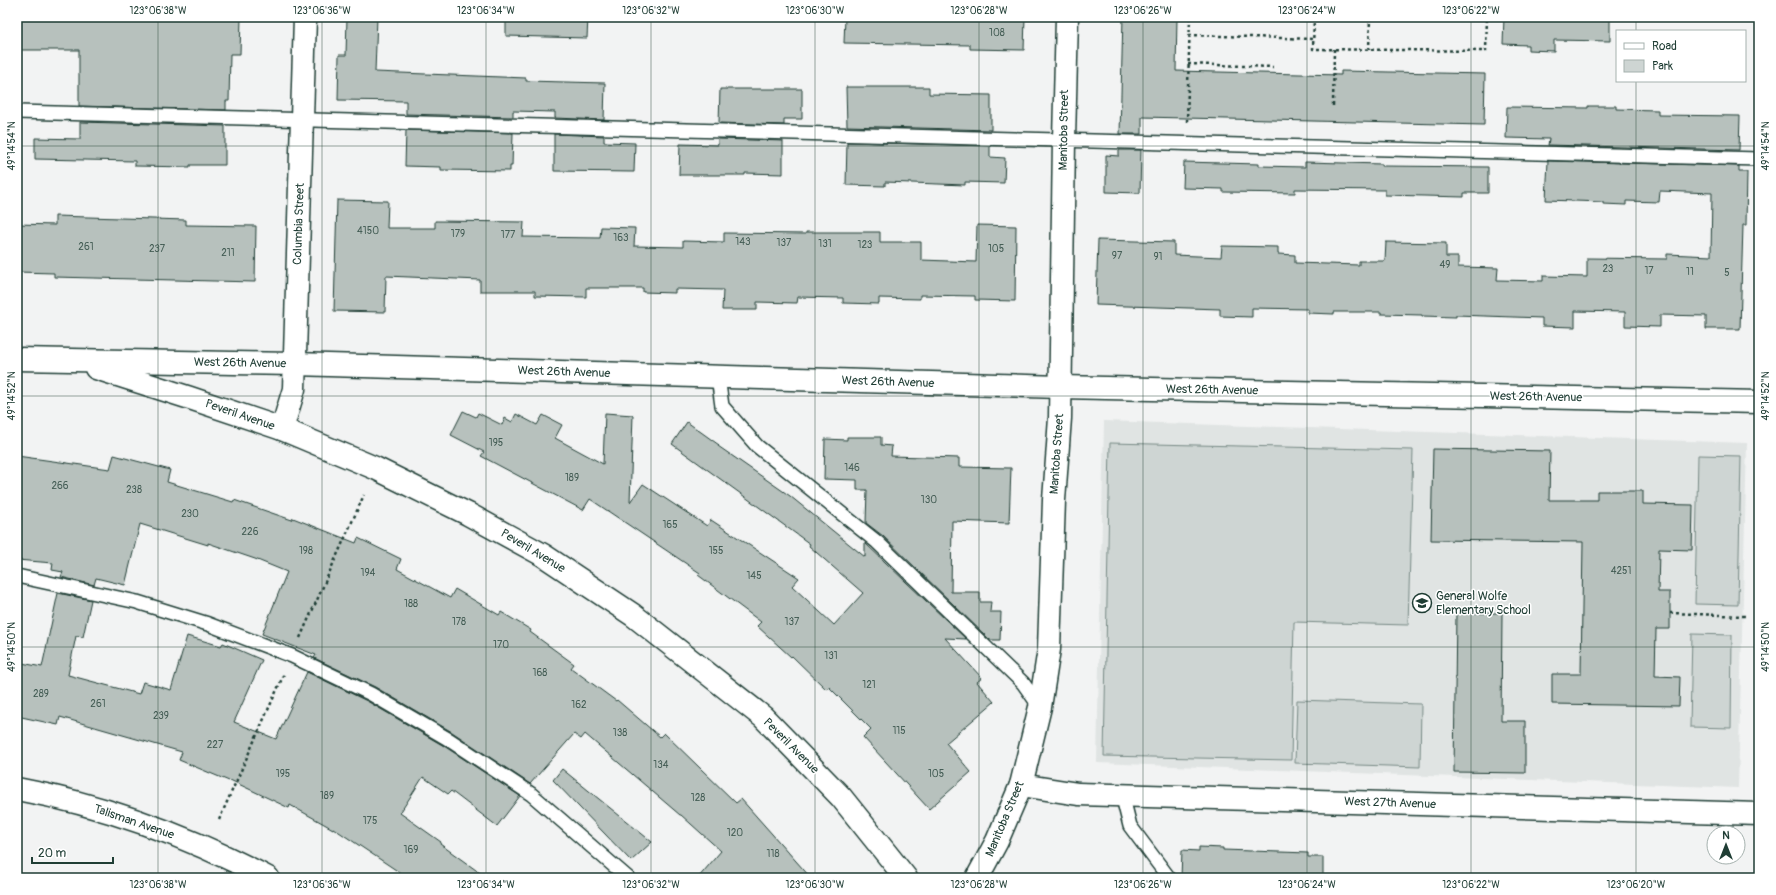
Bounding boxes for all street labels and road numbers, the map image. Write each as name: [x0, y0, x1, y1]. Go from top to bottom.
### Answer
street label: Manitoba Street: [1056, 89, 1072, 170]
street label: Columbia Street: [290, 183, 308, 265]
street label: West 26th Avenue: [194, 355, 287, 371]
street label: West 26th Avenue: [517, 363, 611, 381]
street label: West 26th Avenue: [841, 373, 935, 391]
street label: West 26th Avenue: [1166, 382, 1259, 398]
street label: West 26th Avenue: [1490, 389, 1583, 405]
street label: Peveril Avenue: [203, 396, 277, 434]
street label: Manitoba Street: [1047, 413, 1067, 495]
street label: Peveril Avenue: [498, 526, 568, 576]
street label: Peveril Avenue: [760, 715, 822, 777]
street label: Manitoba Street: [982, 779, 1028, 859]
street label: West 27th Avenue: [1344, 794, 1436, 812]
street label: Talisman Avenue: [92, 801, 176, 843]

